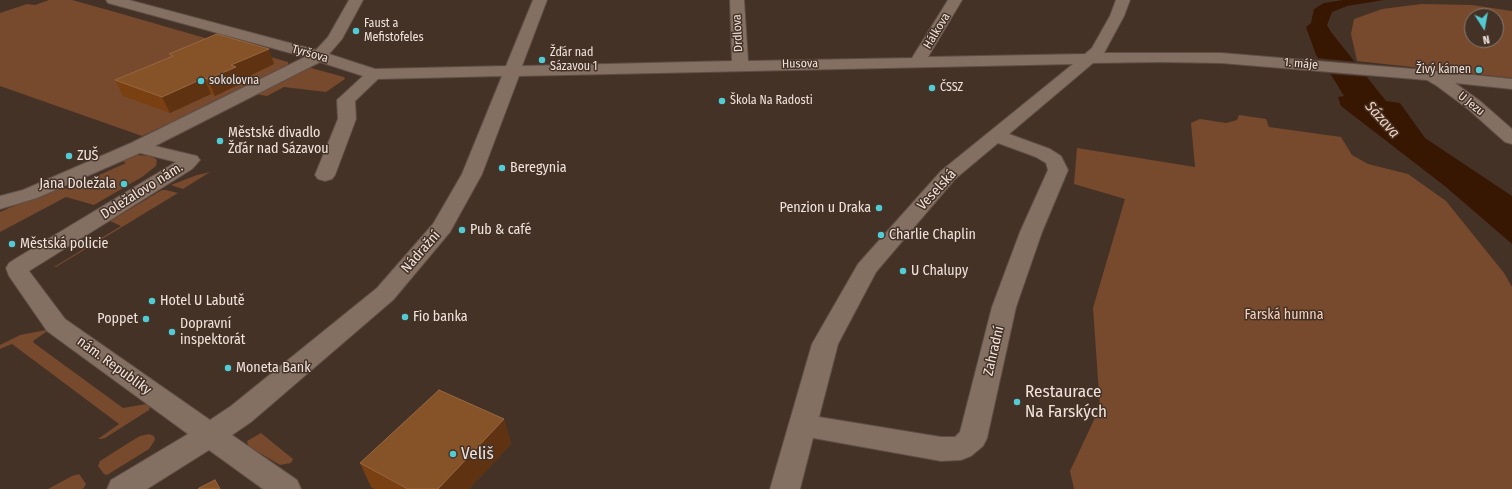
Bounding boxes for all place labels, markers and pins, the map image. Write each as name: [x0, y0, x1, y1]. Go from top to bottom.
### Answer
place label: Faust a Mefistofeles: [364, 17, 424, 45]
marker: Faust a Mefistofeles: [351, 26, 361, 36]
place label: Žďár nad Sázavou 1: [550, 46, 598, 74]
marker: Žďár nad Sázavou 1: [537, 55, 547, 65]
place label: Živý kámen: [1416, 63, 1471, 77]
marker: Živý kámen: [1474, 65, 1484, 75]
place label: sokolovna: [209, 74, 259, 88]
marker: sokolovna: [196, 76, 206, 86]
place label: ČSSZ: [940, 81, 963, 95]
marker: ČSSZ: [927, 83, 937, 93]
place label: Škola Na Radosti: [730, 94, 813, 108]
marker: Škola Na Radosti: [717, 96, 727, 106]
place label: Městské divadlo Žďár nad Sázavou: [228, 125, 329, 158]
marker: Městské divadlo Žďár nad Sázavou: [215, 136, 225, 146]
place label: ZUŠ: [77, 148, 99, 164]
marker: ZUŠ: [64, 151, 74, 161]
place label: Beregynia: [510, 160, 567, 176]
marker: Beregynia: [497, 163, 507, 173]
place label: Jana Doležala: [39, 176, 116, 192]
marker: Jana Doležala: [119, 179, 129, 189]
place label: Penzion u Draka: [779, 200, 871, 216]
marker: Penzion u Draka: [874, 203, 884, 213]
place label: Pub & café: [470, 222, 531, 238]
marker: Pub & café: [457, 225, 467, 235]
place label: Charlie Chaplin: [889, 227, 976, 243]
marker: Charlie Chaplin: [876, 230, 886, 240]
place label: Městská policie: [20, 236, 108, 252]
marker: Městská policie: [7, 239, 17, 249]
place label: U Chalupy: [911, 263, 968, 279]
marker: U Chalupy: [898, 266, 908, 276]
place label: Hotel U Labutě: [160, 293, 245, 309]
marker: Hotel U Labutě: [147, 296, 157, 306]
place label: Fio banka: [413, 309, 468, 325]
place label: Poppet: [97, 311, 138, 327]
marker: Fio banka: [400, 312, 410, 322]
marker: Poppet: [141, 314, 151, 324]
place label: Dopravní inspektorát: [180, 316, 245, 348]
marker: Dopravní inspektorát: [167, 327, 177, 337]
place label: Moneta Bank: [236, 360, 311, 376]
marker: Moneta Bank: [223, 363, 233, 373]
place label: Restaurace Na Farských: [1025, 382, 1107, 422]
marker: Restaurace Na Farských: [1012, 397, 1022, 407]
place label: Veliš: [461, 444, 494, 464]
marker: Veliš: [448, 449, 458, 459]

